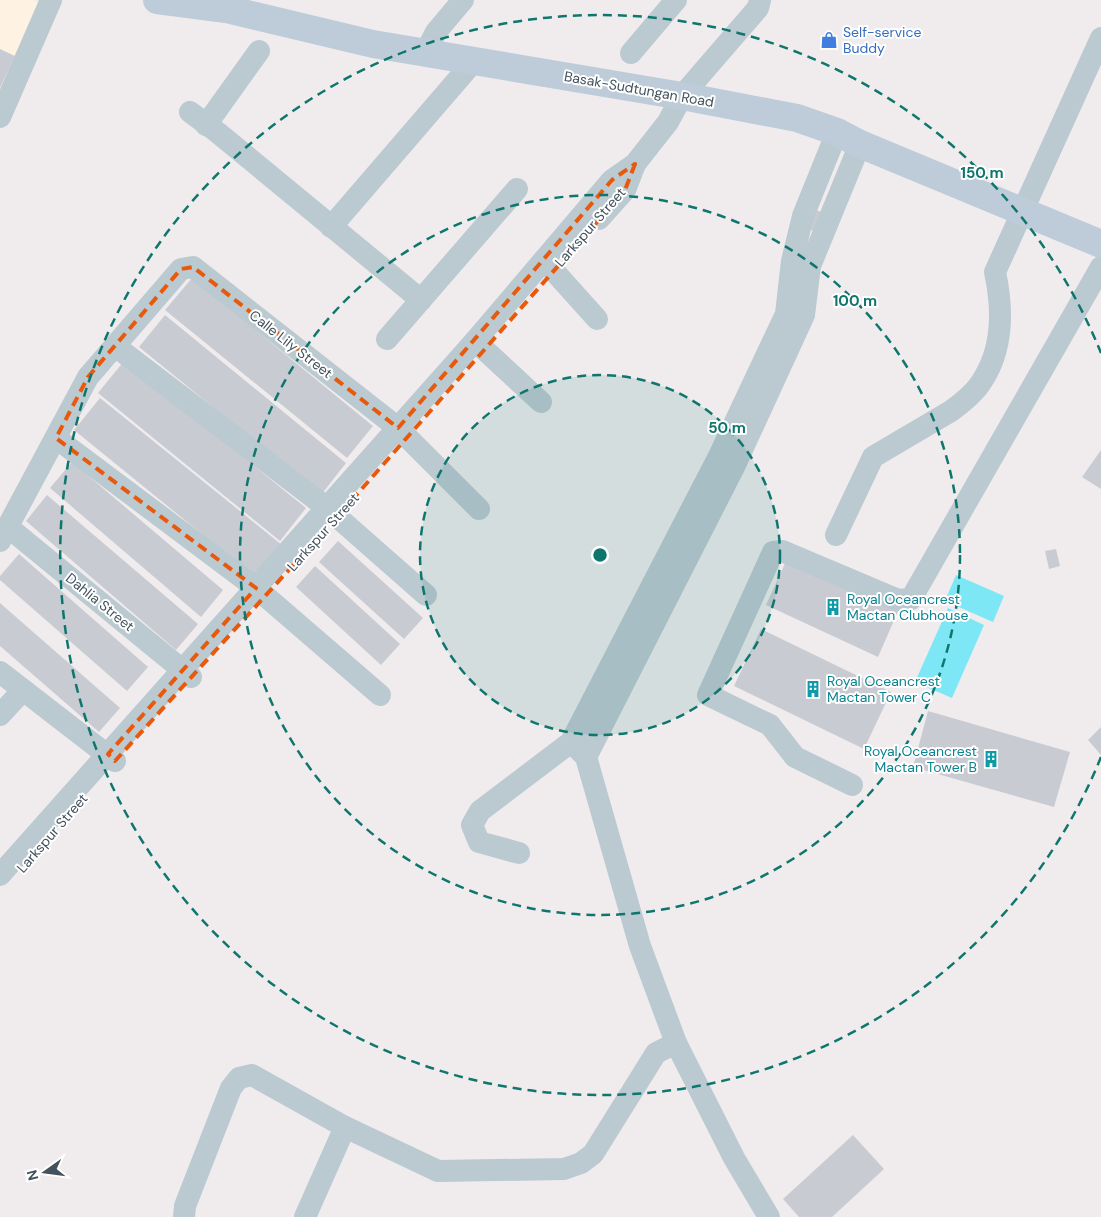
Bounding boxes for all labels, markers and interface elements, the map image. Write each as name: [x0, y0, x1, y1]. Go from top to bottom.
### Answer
place label: Self-service Buddy: [843, 23, 921, 57]
shop icon: Self-service Buddy: [819, 30, 839, 50]
street label: Basak-Sudtungan Road: [563, 67, 715, 111]
text: 150 m: [961, 163, 1004, 183]
street label: Larkspur Street: [551, 184, 629, 270]
text: 100 m: [833, 291, 877, 311]
street label: Calle Lily Street: [246, 306, 336, 382]
text: 50 m: [708, 418, 746, 438]
street label: Larkspur Street: [283, 489, 363, 575]
centre of rings: [591, 546, 609, 564]
street label: Dahlia Street: [62, 569, 138, 635]
place label: Royal Oceancrest Mactan Clubhouse: [847, 590, 968, 624]
building icon: Royal Oceancrest Mactan Clubhouse: [823, 597, 843, 617]
place label: Royal Oceancrest Mactan Tower C: [827, 672, 940, 706]
building icon: Royal Oceancrest Mactan Tower C: [803, 679, 823, 699]
place label: Royal Oceancrest Mactan Tower B: [864, 742, 977, 776]
building icon: Royal Oceancrest Mactan Tower B: [981, 749, 1001, 769]
street label: Larkspur Street: [13, 790, 91, 876]
north arrow: [20, 1147, 70, 1197]
text: N: [22, 1168, 42, 1182]

